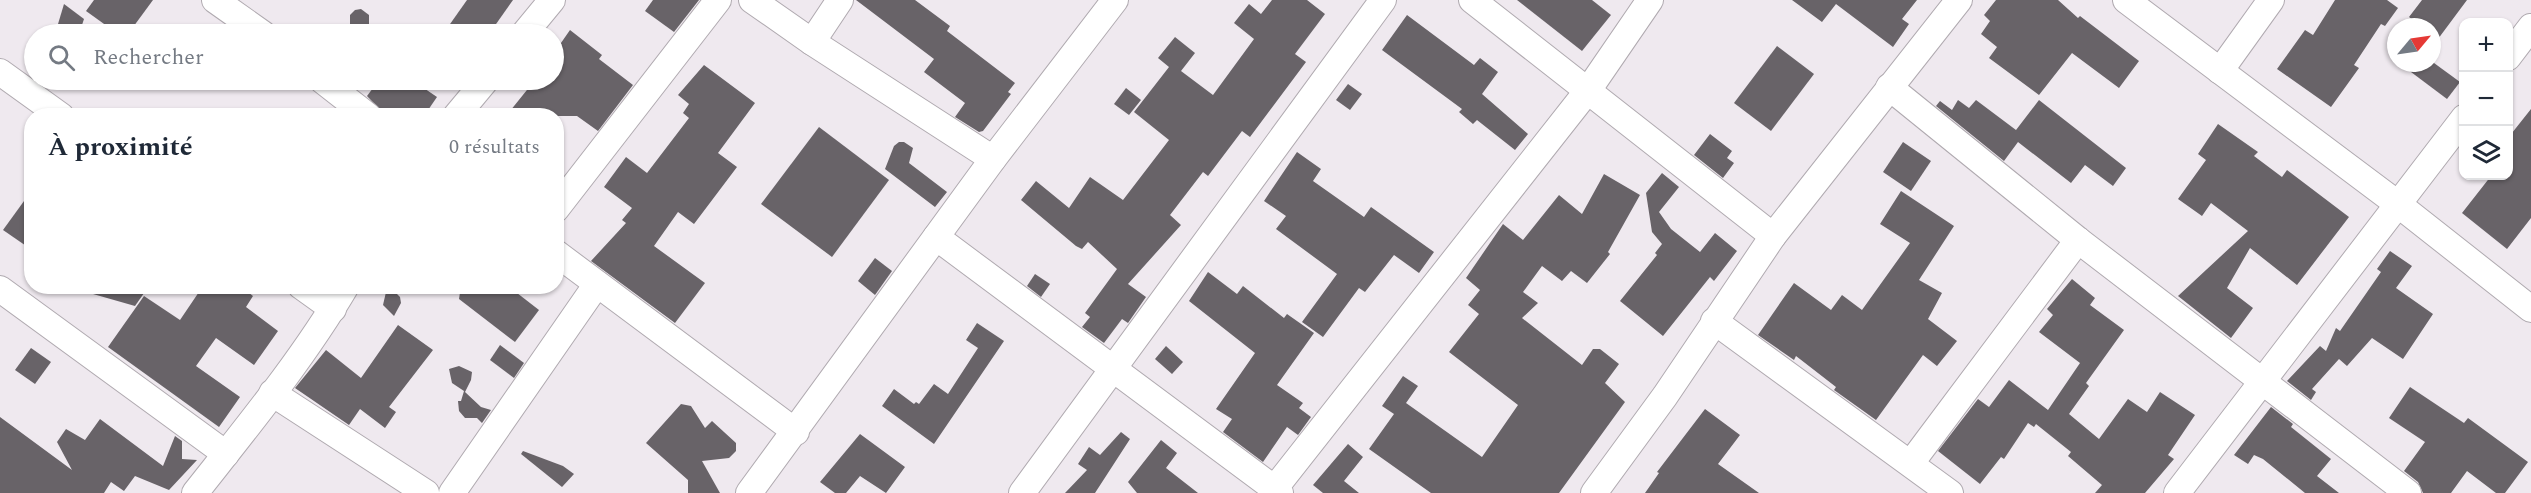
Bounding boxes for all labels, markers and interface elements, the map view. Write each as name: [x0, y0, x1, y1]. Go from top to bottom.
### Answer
north arrow: [2387, 18, 2441, 72]
map controls: [2459, 18, 2513, 180]
button: +: [2459, 18, 2513, 72]
search box: [24, 24, 564, 90]
icon: search: [45, 41, 78, 74]
text: Rechercher: [93, 41, 204, 74]
button: −: [2459, 72, 2513, 126]
button: layers: [2459, 126, 2513, 180]
text: À proximité: [48, 127, 193, 167]
text: 0 résultats: [449, 132, 540, 162]

